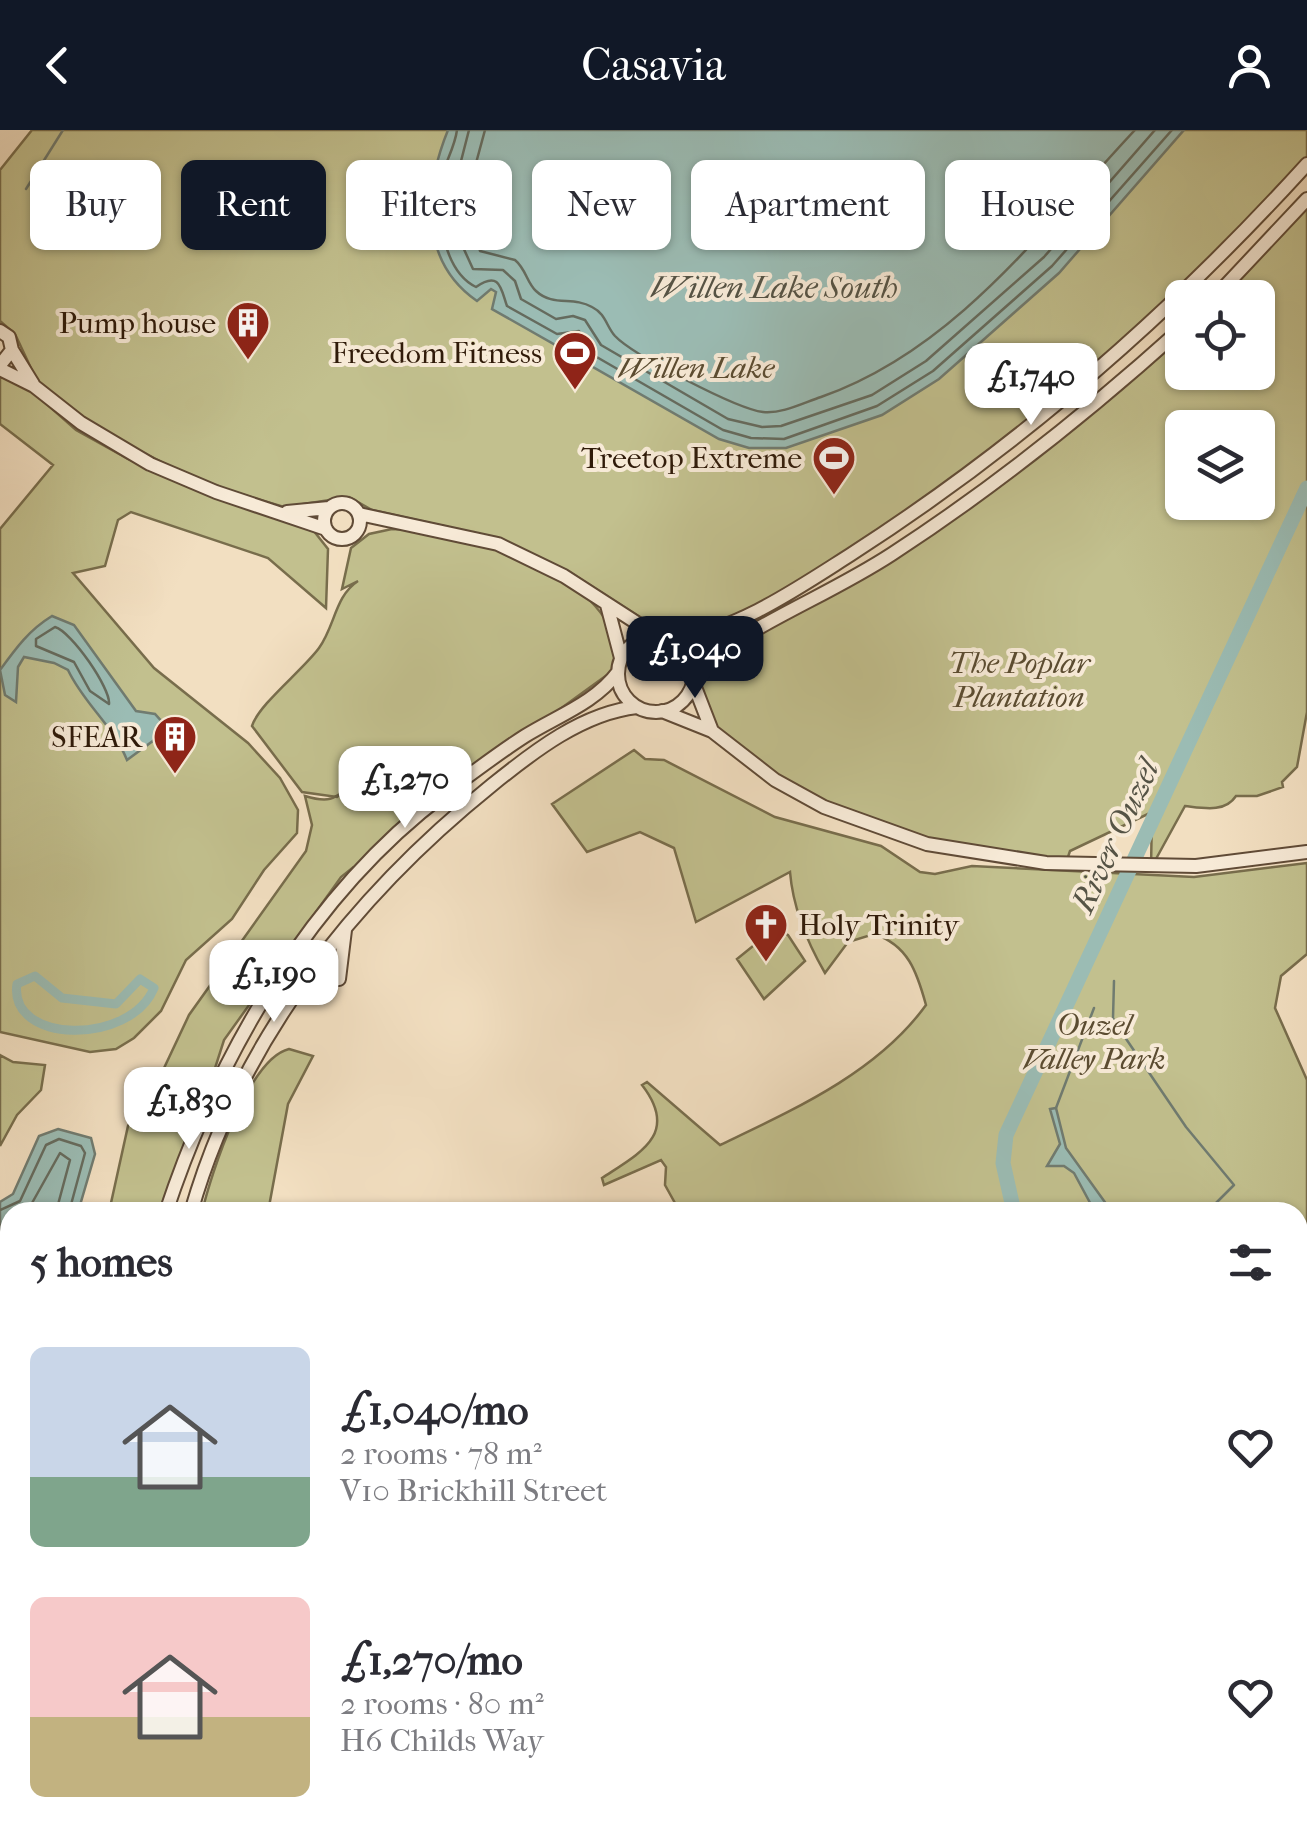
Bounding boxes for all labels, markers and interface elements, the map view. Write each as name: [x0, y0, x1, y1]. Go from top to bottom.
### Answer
icon: back: [30, 38, 85, 93]
icon: person: [1222, 38, 1277, 93]
text: Casavia: [581, 39, 726, 92]
chip: Buy: [30, 160, 161, 250]
chip: Rent: [181, 160, 326, 250]
chip: Filters: [346, 160, 512, 250]
chip: New: [532, 160, 671, 250]
chip: Apartment: [691, 160, 925, 250]
chip: House: [945, 160, 1110, 250]
water label: Willen Lake South: [650, 269, 898, 306]
map controls: [1165, 280, 1275, 520]
button: locate: [1165, 280, 1275, 390]
building icon: Pump house: [225, 300, 271, 361]
place label: Pump house: [59, 306, 216, 341]
sports icon: Freedom Fitness: [552, 330, 598, 391]
place label: Freedom Fitness: [331, 336, 542, 371]
pin: £1,740: [950, 343, 1112, 428]
park label: Willen Lake: [618, 351, 775, 386]
text: £1,740: [987, 357, 1075, 394]
button: layers: [1165, 410, 1275, 520]
sports icon: Treetop Extreme: [811, 435, 857, 496]
place label: Treetop Extreme: [581, 441, 802, 476]
pin: £1,040: [614, 616, 776, 701]
text: £1,040: [648, 630, 742, 667]
park label: The Poplar Plantation: [948, 646, 1092, 715]
building icon: SFEAR: [152, 714, 198, 775]
place label: SFEAR: [51, 720, 143, 755]
pin: £1,270: [324, 746, 486, 831]
water label: River Ouzel: [1063, 751, 1168, 920]
text: £1,270: [361, 760, 449, 797]
church icon: Holy Trinity: [743, 902, 789, 963]
place label: Holy Trinity: [798, 908, 960, 943]
pin: £1,190: [193, 940, 355, 1025]
text: £1,190: [231, 954, 317, 991]
park label: Ouzel Valley Park: [1022, 1008, 1166, 1077]
pin: £1,830: [108, 1067, 270, 1152]
text: £1,830: [146, 1081, 232, 1118]
icon: filters: [1223, 1235, 1278, 1290]
text: 5 homes: [30, 1238, 173, 1287]
text: £1,040/mo: [340, 1386, 529, 1435]
icon: home: [110, 1387, 230, 1507]
icon: heart: [1223, 1420, 1278, 1475]
text: 2 rooms · 78 m²: [340, 1435, 542, 1472]
text: V10 Brickhill Street: [340, 1472, 607, 1509]
text: £1,270/mo: [340, 1636, 523, 1685]
icon: home: [110, 1637, 230, 1757]
icon: heart: [1223, 1670, 1278, 1725]
text: 2 rooms · 80 m²: [340, 1685, 544, 1722]
text: H6 Childs Way: [340, 1722, 544, 1759]

